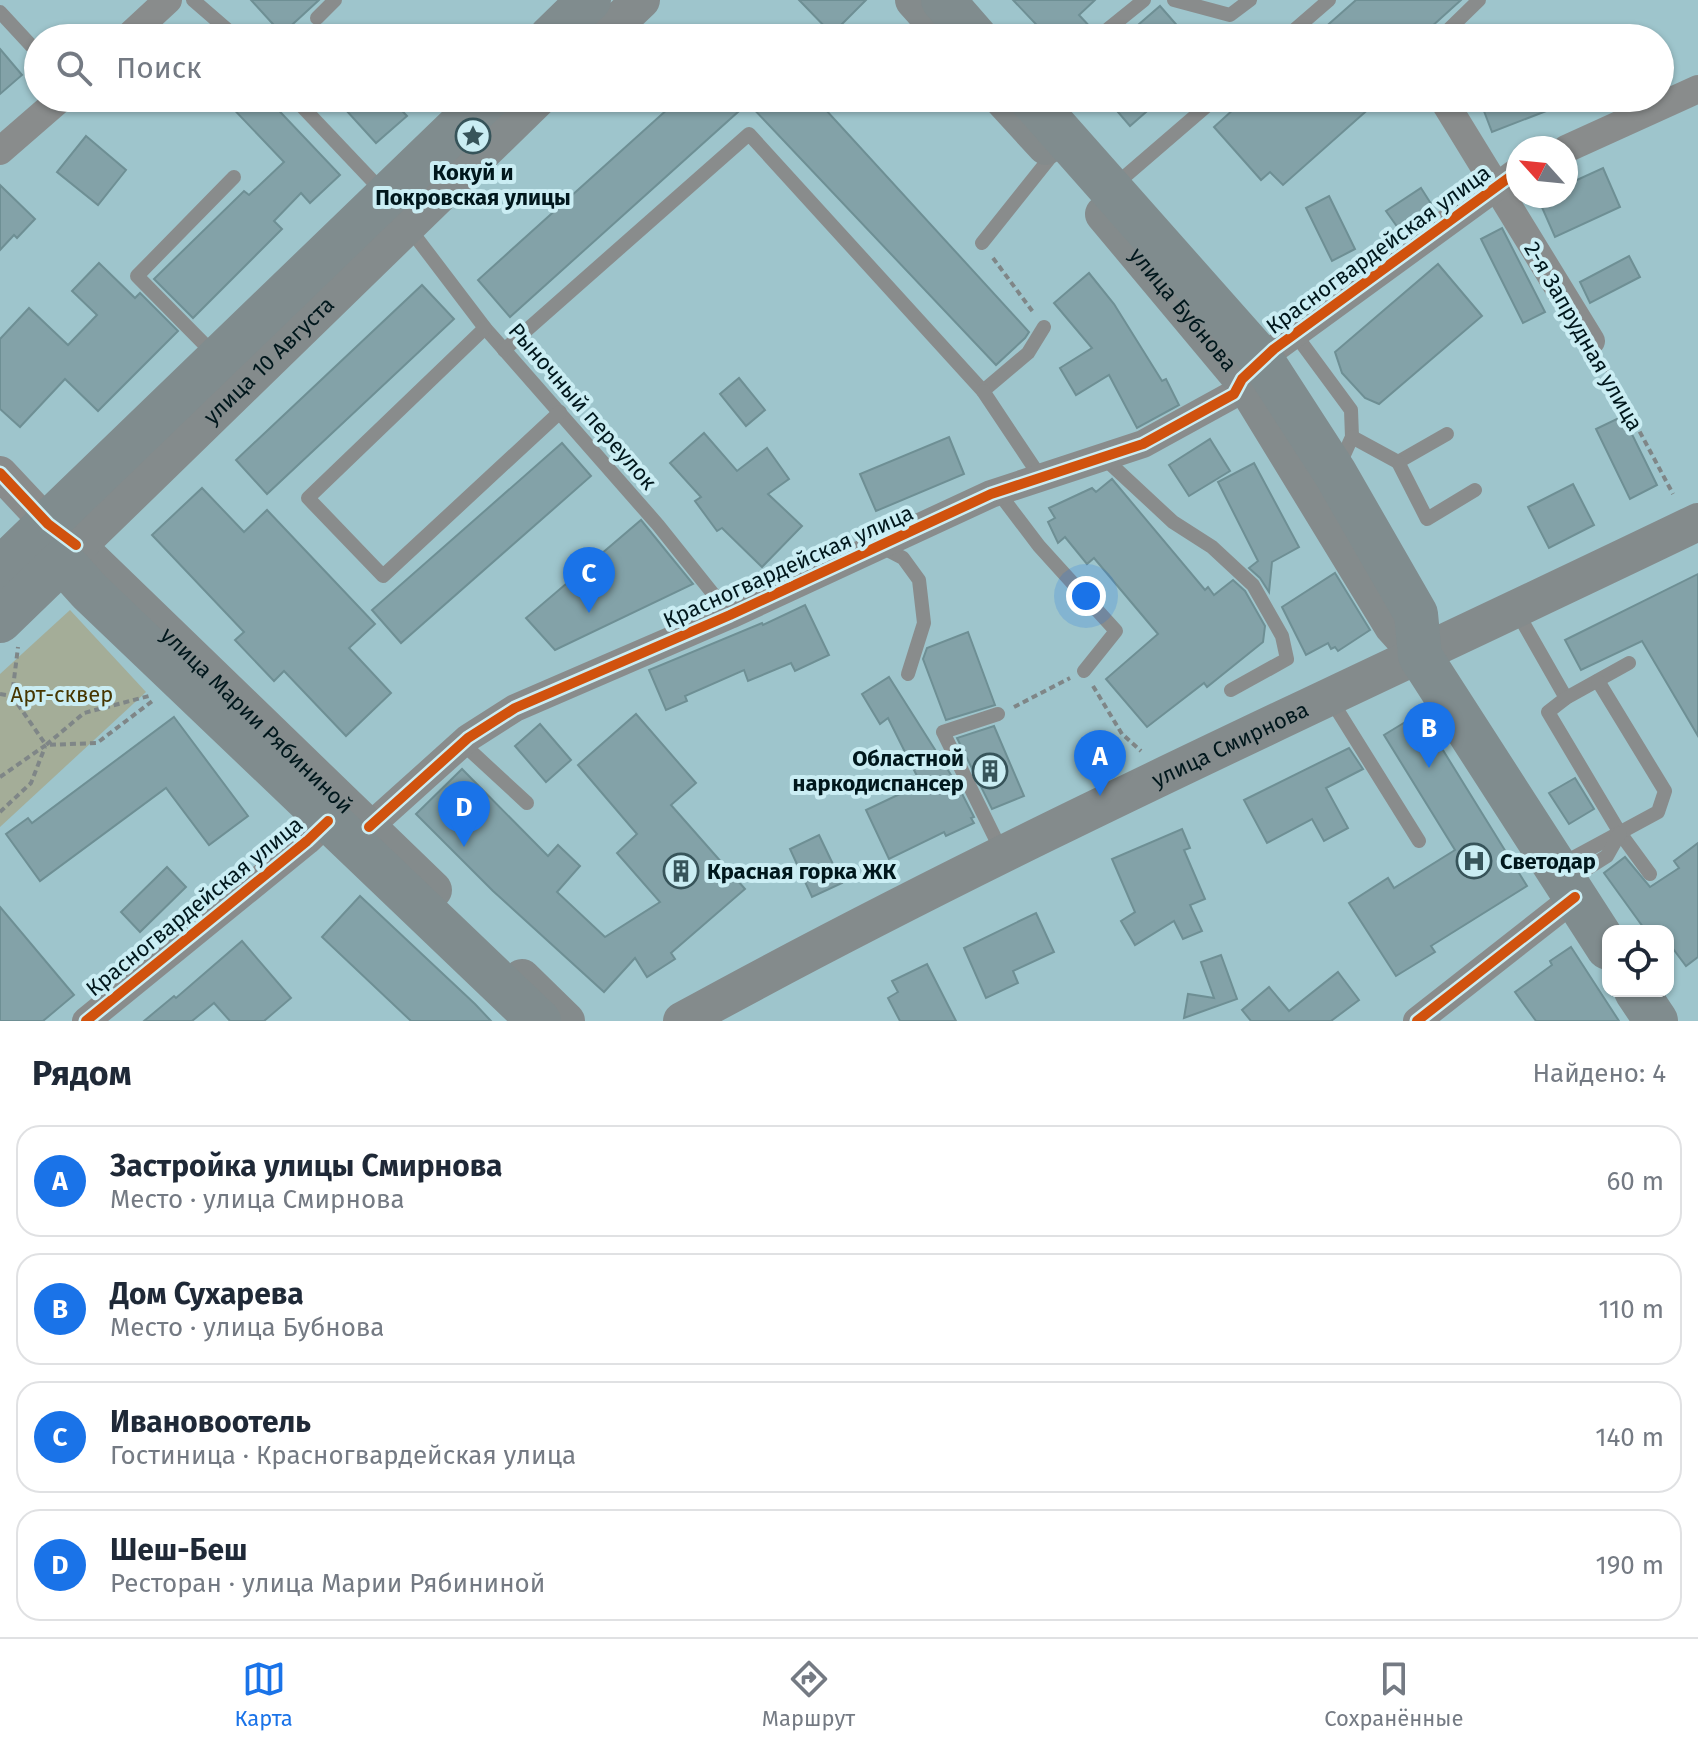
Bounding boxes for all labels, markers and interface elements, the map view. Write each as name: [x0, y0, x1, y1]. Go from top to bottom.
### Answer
search box: [24, 24, 1674, 112]
icon: search: [52, 46, 96, 90]
text: Поиск: [116, 50, 202, 86]
place icon: Кокуй и Покровская улицы: [454, 117, 492, 155]
north arrow: [1506, 136, 1578, 208]
place label: Кокуй и Покровская улицы: [375, 159, 571, 211]
street label: Красногвардейская улица: [1261, 159, 1496, 340]
street label: 2-я Запрудная улица: [1518, 237, 1649, 436]
street label: улица Бубнова: [1124, 242, 1243, 377]
street label: улица 10 Августа: [198, 291, 340, 430]
street label: Рыночный переулок: [503, 317, 663, 496]
street label: Красногвардейская улица: [659, 499, 917, 634]
pin: C: [563, 547, 615, 613]
your location: [1066, 576, 1106, 616]
street label: улица Марии Рябининой: [155, 622, 359, 819]
park label: Арт-сквер: [11, 681, 113, 708]
street label: улица Смирнова: [1147, 696, 1313, 794]
pin: B: [1403, 702, 1455, 768]
pin: A: [1074, 730, 1126, 796]
place label: Областной наркодиспансер: [793, 745, 964, 797]
building icon: Областной наркодиспансер: [971, 752, 1009, 790]
pin: D: [438, 781, 490, 847]
street label: Красногвардейская улица: [81, 811, 308, 1002]
hospital icon: Светодар: [1455, 842, 1493, 880]
place label: Светодар: [1500, 848, 1596, 875]
building icon: Красная горка ЖК: [662, 852, 700, 890]
place label: Красная горка ЖК: [707, 858, 896, 885]
map controls: [1602, 925, 1674, 997]
button: locate: [1602, 925, 1674, 997]
text: Рядом: [32, 1053, 131, 1094]
text: Найдено: 4: [1532, 1058, 1666, 1089]
text: Застройка улицы Смирнова: [110, 1148, 503, 1184]
text: A: [52, 1166, 68, 1197]
text: 60 m: [1606, 1166, 1664, 1197]
text: Место · улица Смирнова: [110, 1184, 405, 1215]
text: Дом Сухарева: [110, 1276, 304, 1312]
text: B: [52, 1294, 68, 1325]
text: 110 m: [1598, 1294, 1664, 1325]
text: Место · улица Бубнова: [110, 1312, 384, 1343]
text: Ивановоотель: [110, 1404, 311, 1440]
text: C: [53, 1422, 67, 1453]
text: 140 m: [1595, 1422, 1664, 1453]
text: Гостиница · Красногвардейская улица: [110, 1440, 576, 1471]
text: Шеш-Беш: [110, 1532, 247, 1568]
text: D: [52, 1550, 68, 1581]
text: 190 m: [1595, 1550, 1664, 1581]
text: Ресторан · улица Марии Рябининой: [110, 1568, 545, 1599]
tab: Карта: [235, 1657, 293, 1732]
tab: Маршрут: [762, 1657, 855, 1732]
tab: Сохранённые: [1324, 1657, 1464, 1732]

